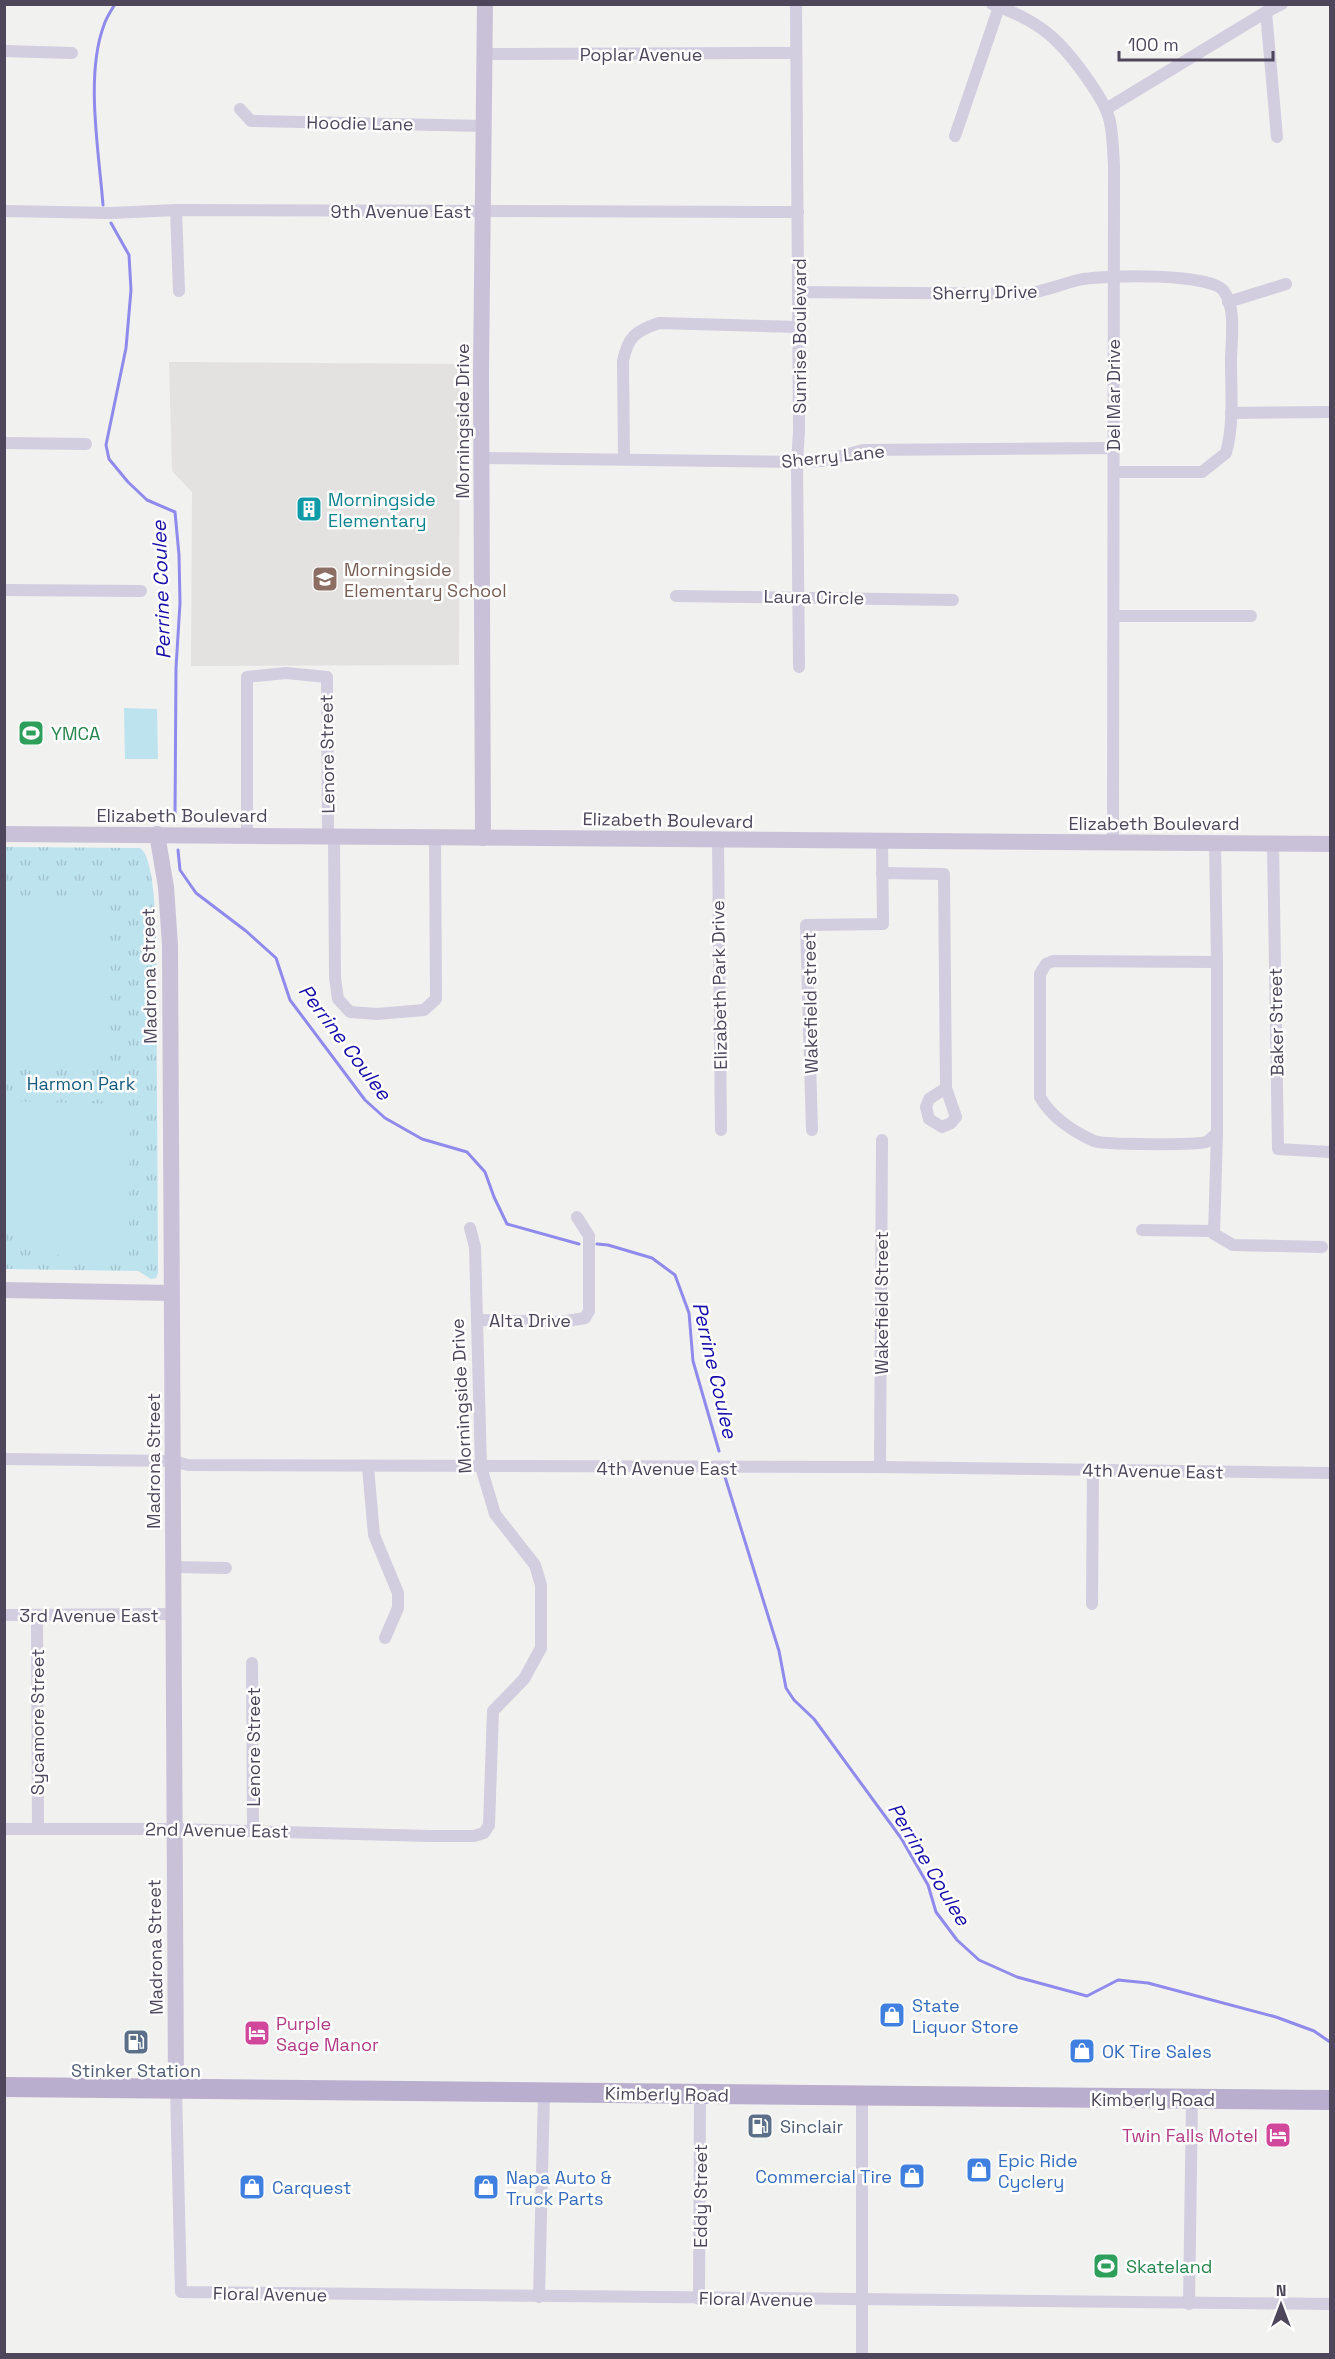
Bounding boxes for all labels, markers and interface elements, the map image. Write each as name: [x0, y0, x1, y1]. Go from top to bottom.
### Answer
scale bar: [1119, 24, 1274, 62]
text: 100 m: [1128, 33, 1179, 56]
street label: Poplar Avenue: [580, 43, 702, 66]
street label: Hoodie Lane: [306, 111, 414, 135]
street label: 9th Avenue East: [331, 200, 471, 223]
street label: Sunrise Boulevard: [788, 258, 811, 414]
street label: Sherry Drive: [932, 280, 1038, 304]
street label: Del Mar Drive: [1102, 339, 1125, 451]
street label: Morningside Drive: [451, 343, 474, 499]
street label: Sherry Lane: [780, 439, 886, 473]
place label: Morningside Elementary: [328, 488, 436, 532]
building icon: Morningside Elementary: [294, 494, 324, 524]
water label: Perrine Coulee: [146, 519, 176, 660]
place label: Morningside Elementary School: [344, 558, 507, 602]
school or university icon: Morningside Elementary School: [310, 564, 340, 594]
street label: Laura Circle: [763, 585, 865, 609]
street label: Lenore Street: [314, 694, 340, 814]
sports icon: YMCA: [16, 718, 46, 748]
place label: YMCA: [51, 722, 100, 745]
street label: Elizabeth Boulevard: [96, 804, 268, 827]
street label: Elizabeth Boulevard: [582, 807, 754, 833]
street label: Elizabeth Boulevard: [1068, 812, 1240, 835]
street label: Elizabeth Park Drive: [706, 900, 732, 1070]
street label: Madrona Street: [136, 908, 162, 1044]
street label: Wakefield street: [797, 932, 823, 1074]
street label: Baker Street: [1264, 968, 1288, 1076]
water label: Perrine Coulee: [293, 979, 398, 1106]
park label: Harmon Park: [27, 1072, 136, 1095]
street label: Wakefield Street: [870, 1231, 893, 1375]
water label: Perrine Coulee: [687, 1299, 744, 1442]
street label: Alta Drive: [489, 1309, 571, 1332]
street label: Morningside Drive: [445, 1318, 477, 1474]
street label: Madrona Street: [142, 1393, 165, 1529]
street label: 4th Avenue East: [596, 1457, 738, 1480]
street label: 4th Avenue East: [1082, 1458, 1224, 1484]
street label: 3rd Avenue East: [19, 1604, 159, 1627]
street label: Sycamore Street: [26, 1649, 49, 1795]
street label: Lenore Street: [242, 1687, 265, 1807]
water label: Perrine Coulee: [882, 1798, 976, 1931]
street label: 2nd Avenue East: [145, 1817, 289, 1843]
street label: Madrona Street: [142, 1879, 168, 2015]
place label: State Liquor Store: [912, 1994, 1019, 2038]
shop icon: State Liquor Store: [877, 2000, 907, 2030]
place label: Purple Sage Manor: [276, 2012, 379, 2056]
hotel icon: Purple Sage Manor: [242, 2018, 272, 2048]
fuel station icon: Stinker Station: [121, 2027, 151, 2057]
shop icon: OK Tire Sales: [1067, 2036, 1097, 2066]
place label: OK Tire Sales: [1102, 2040, 1212, 2063]
place label: Stinker Station: [71, 2059, 201, 2082]
street label: Kimberly Road: [605, 2081, 729, 2107]
street label: Kimberly Road: [1091, 2088, 1215, 2111]
fuel station icon: Sinclair: [745, 2111, 775, 2141]
place label: Sinclair: [780, 2115, 843, 2138]
hotel icon: Twin Falls Motel: [1263, 2120, 1293, 2150]
place label: Twin Falls Motel: [1122, 2124, 1258, 2147]
street label: Eddy Street: [689, 2144, 712, 2248]
place label: Epic Ride Cyclery: [998, 2149, 1078, 2193]
shop icon: Epic Ride Cyclery: [964, 2155, 994, 2185]
shop icon: Commercial Tire: [897, 2161, 927, 2191]
place label: Commercial Tire: [755, 2165, 892, 2188]
place label: Napa Auto & Truck Parts: [506, 2166, 612, 2210]
shop icon: Carquest: [237, 2172, 267, 2202]
shop icon: Napa Auto & Truck Parts: [471, 2172, 501, 2202]
place label: Carquest: [272, 2176, 351, 2199]
sports icon: Skateland: [1091, 2251, 1121, 2281]
place label: Skateland: [1126, 2255, 1212, 2278]
north arrow: [1251, 2275, 1311, 2335]
text: N: [1276, 2280, 1286, 2301]
street label: Floral Avenue: [213, 2282, 327, 2306]
street label: Floral Avenue: [699, 2287, 813, 2311]

